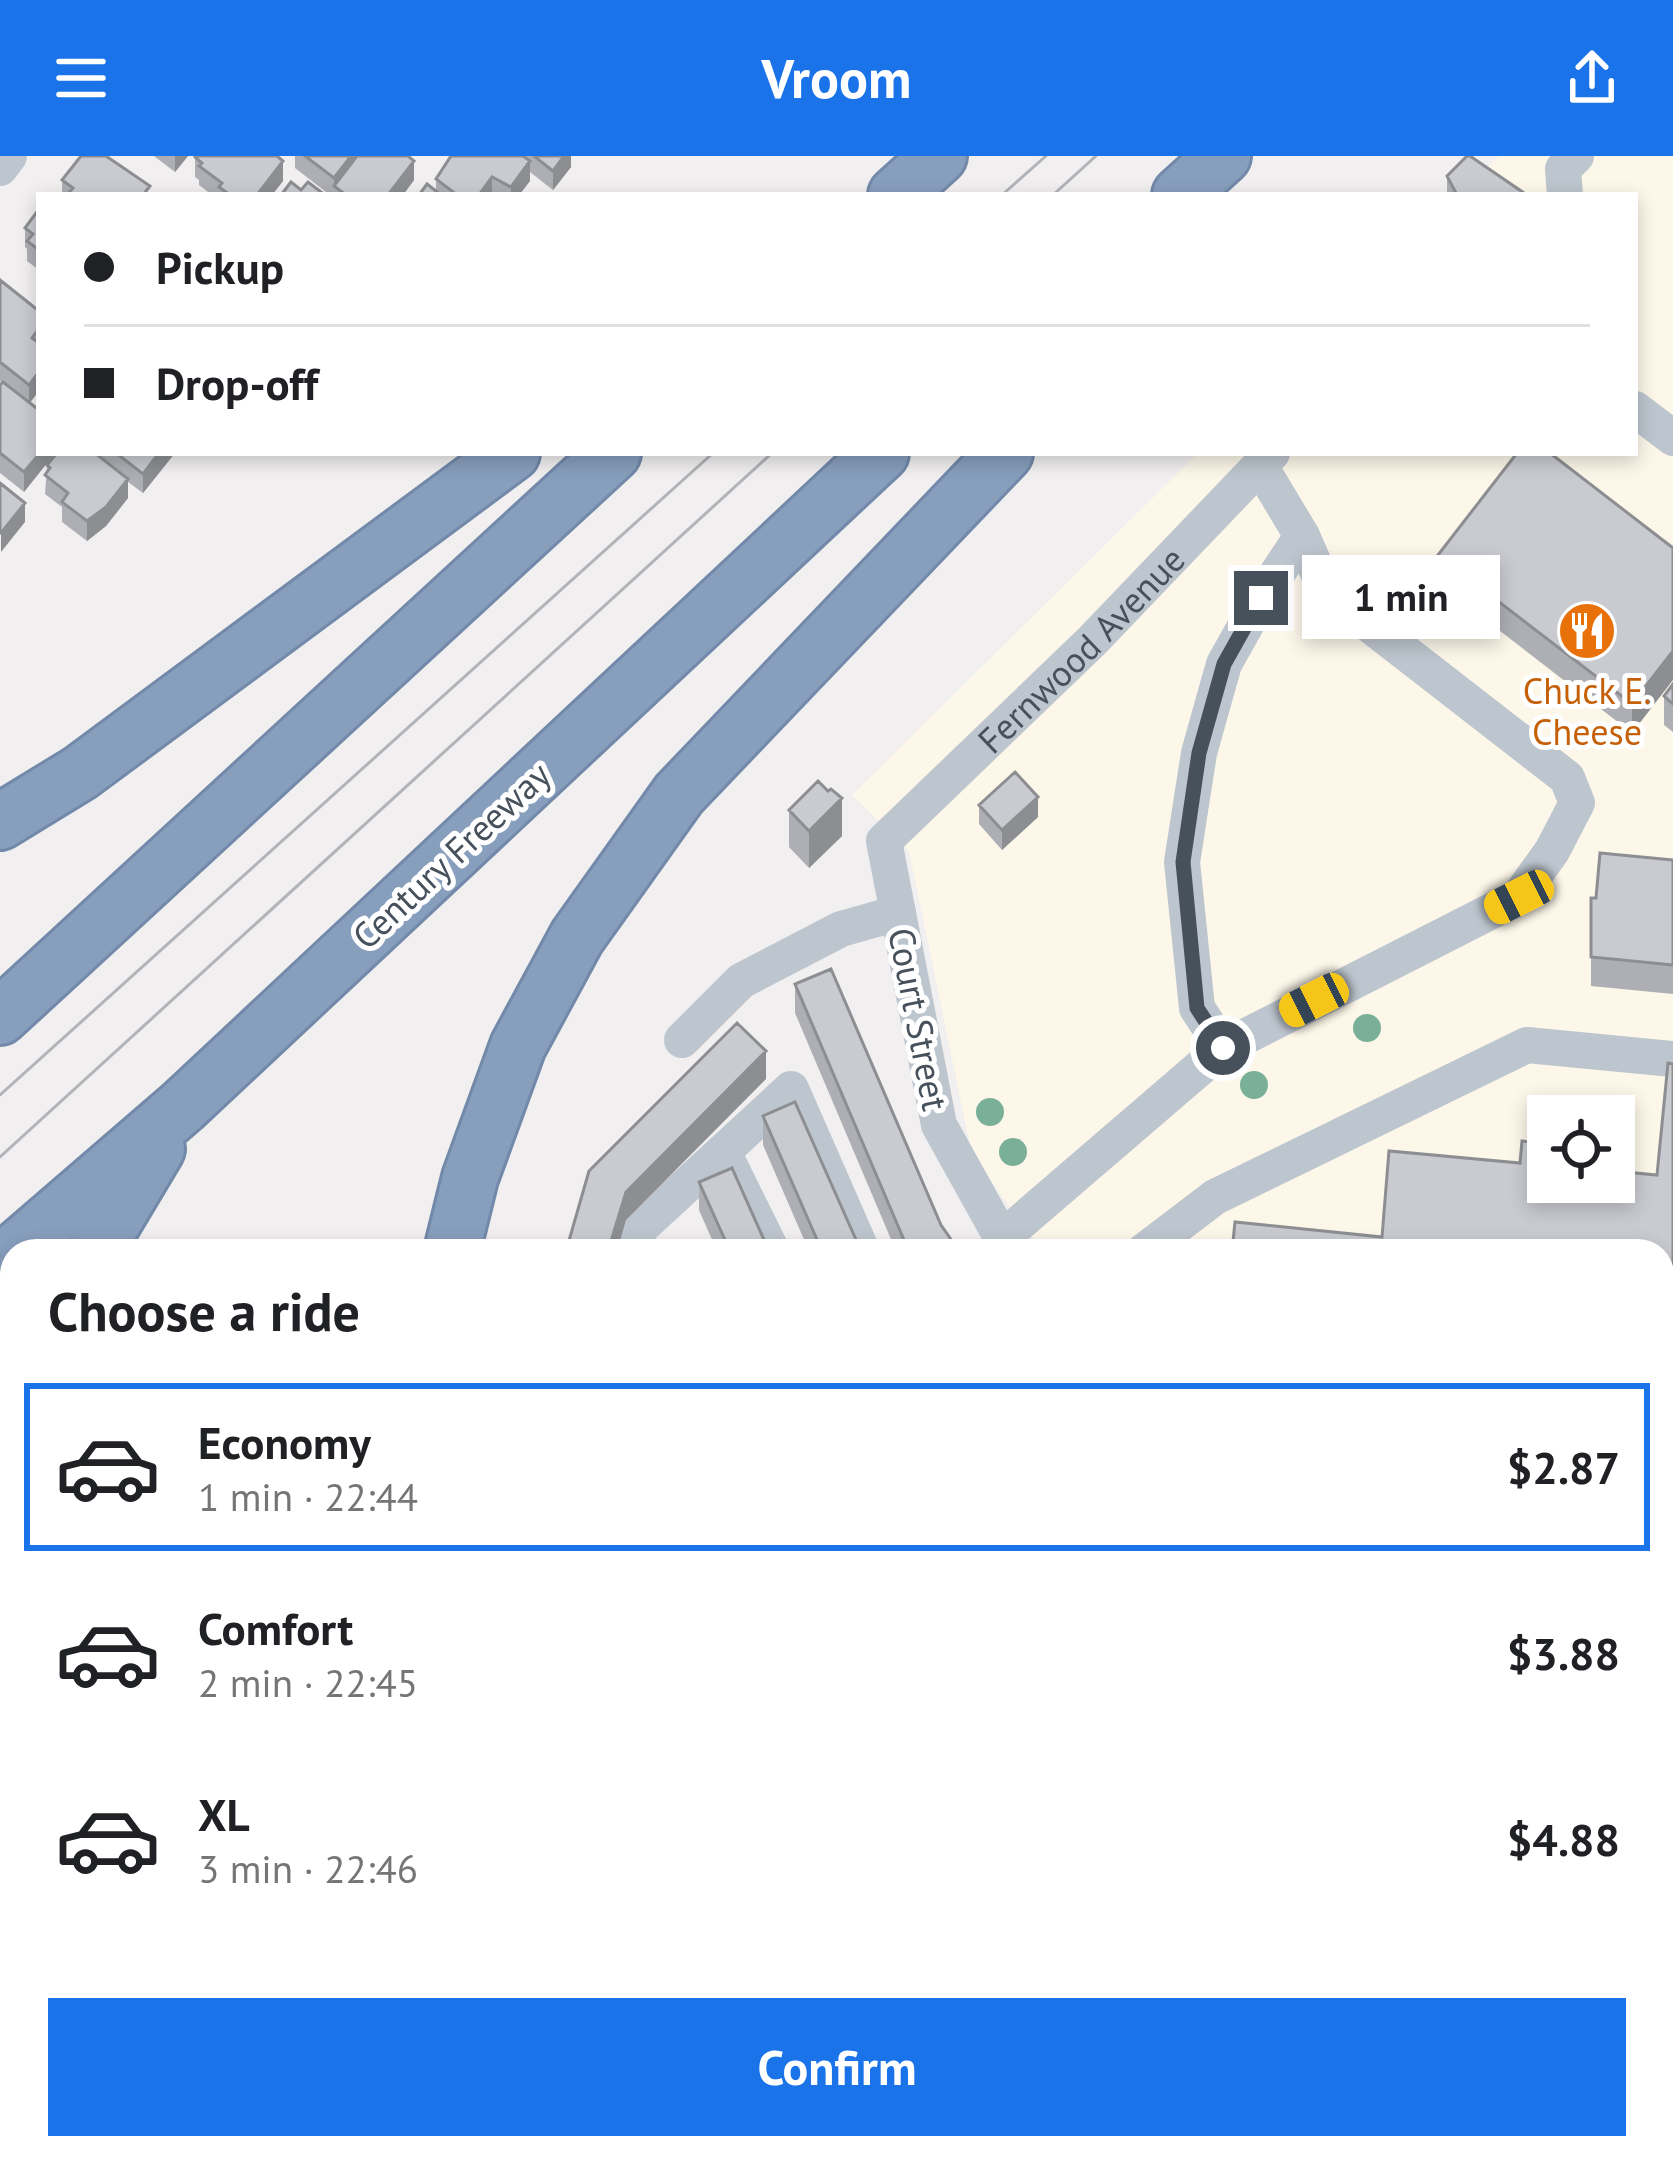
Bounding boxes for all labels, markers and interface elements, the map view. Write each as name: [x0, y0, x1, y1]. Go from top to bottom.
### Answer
text: Vroom: [762, 43, 911, 113]
icon: menu: [48, 45, 114, 111]
icon: share: [1559, 45, 1625, 111]
text: Pickup: [156, 238, 284, 296]
text: Drop-off: [156, 354, 318, 412]
street label: Fernwood Avenue: [967, 536, 1194, 763]
callout: 1 min: [1303, 556, 1501, 640]
route end: [1234, 571, 1288, 625]
text: 1 min: [1353, 571, 1449, 622]
restaurant icon: Chuck E. Cheese: [1556, 600, 1618, 662]
place label: Chuck E. Cheese: [1523, 667, 1651, 755]
street label: Century Freeway: [342, 751, 560, 959]
car: [1479, 865, 1559, 929]
street label: Court Street: [878, 924, 960, 1114]
car: [1274, 968, 1354, 1032]
route start: [1196, 1021, 1250, 1075]
map controls: [1527, 1095, 1635, 1203]
button: locate: [1527, 1095, 1635, 1203]
text: Choose a ride: [48, 1276, 360, 1346]
icon: car: [54, 1413, 162, 1521]
text: Economy: [198, 1413, 371, 1471]
text: $2.87: [1507, 1438, 1620, 1496]
text: 1 min · 22:44: [198, 1471, 418, 1522]
icon: car: [54, 1599, 162, 1707]
text: Comfort: [198, 1599, 353, 1657]
text: $3.88: [1507, 1624, 1620, 1682]
text: 2 min · 22:45: [198, 1657, 418, 1708]
icon: car: [54, 1785, 162, 1893]
text: XL: [198, 1785, 250, 1843]
text: $4.88: [1507, 1810, 1620, 1868]
text: 3 min · 22:46: [198, 1843, 418, 1894]
button: Confirm: [48, 1998, 1626, 2136]

